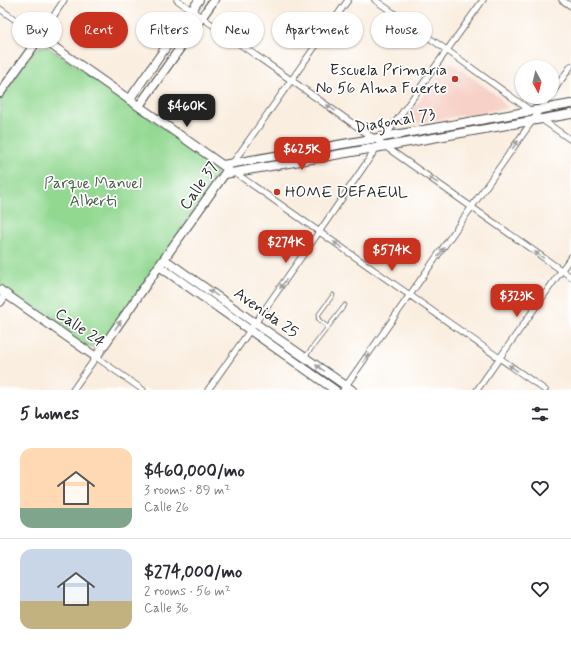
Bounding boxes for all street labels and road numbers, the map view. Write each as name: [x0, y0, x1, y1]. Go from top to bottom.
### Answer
street label: Diagonal 73: [353, 104, 437, 139]
street label: Calle 37: [175, 158, 223, 214]
street label: Avenida 25: [230, 283, 302, 343]
street label: Calle 24: [51, 303, 109, 353]

